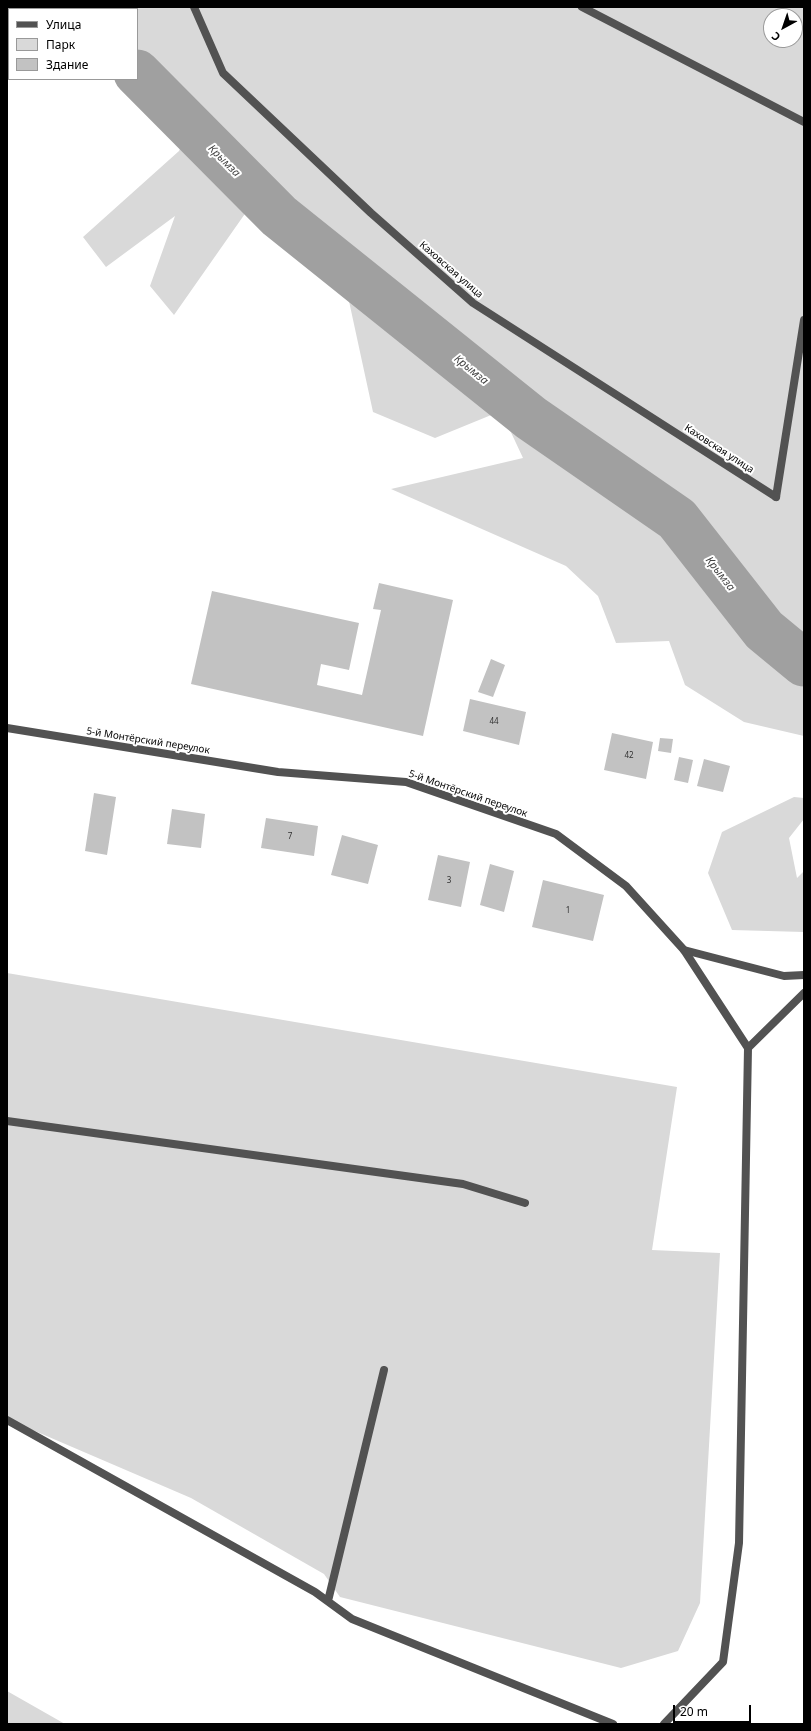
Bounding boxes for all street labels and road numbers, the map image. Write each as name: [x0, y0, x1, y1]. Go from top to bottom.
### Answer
street label: Каховская улица: [417, 239, 485, 301]
street label: Каховская улица: [682, 422, 756, 476]
street label: 5-й Монтёрский переулок: [85, 725, 211, 757]
street label: 5-й Монтёрский переулок: [407, 768, 529, 820]

